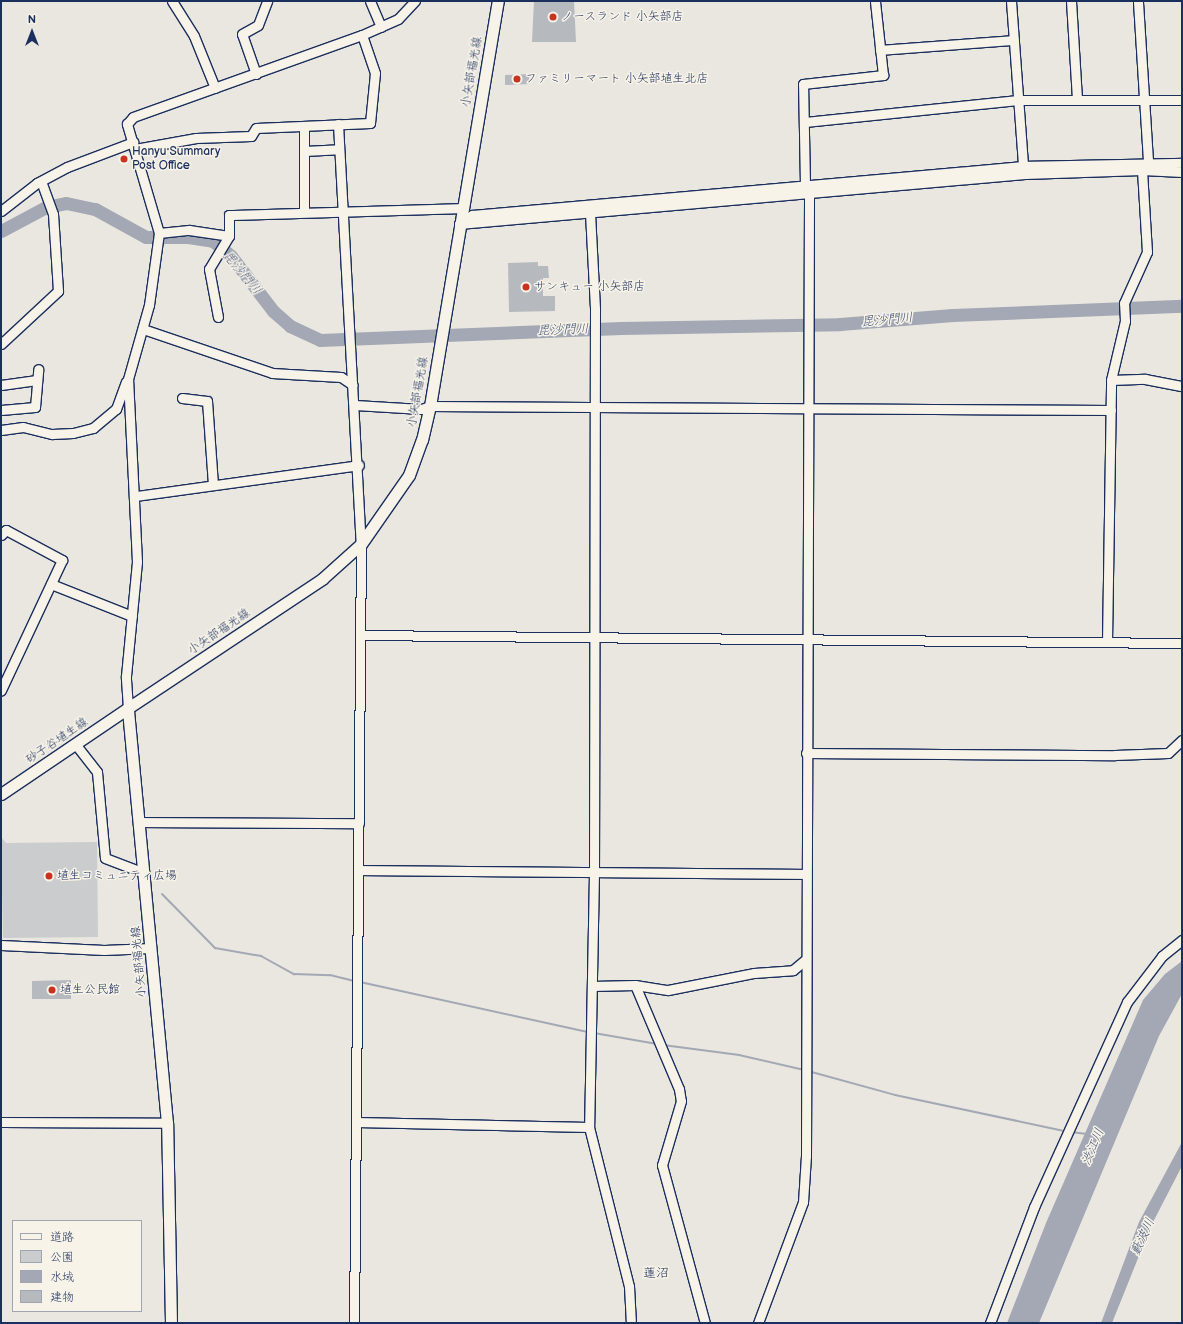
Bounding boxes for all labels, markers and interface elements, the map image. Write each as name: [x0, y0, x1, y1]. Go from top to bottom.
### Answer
place label: ノースランド 小矢部店: [561, 10, 684, 24]
north arrow: [12, 12, 52, 52]
marker: ノースランド 小矢部店: [548, 12, 558, 22]
text: N: [28, 13, 36, 26]
street label: 小矢部福光線: [459, 35, 485, 109]
place label: ファミリーマート 小矢部埴生北店: [525, 72, 708, 86]
marker: ファミリーマート 小矢部埴生北店: [512, 74, 522, 84]
place label: Hanyu Summary Post Office: [132, 145, 221, 173]
marker: Hanyu Summary Post Office: [119, 154, 129, 164]
water label: 毘沙門川: [219, 248, 265, 298]
place label: サンキュー 小矢部店: [534, 280, 645, 294]
marker: サンキュー 小矢部店: [521, 282, 531, 292]
water label: 毘沙門川: [860, 310, 914, 330]
water label: 毘沙門川: [537, 321, 589, 339]
street label: 小矢部福光線: [405, 355, 431, 429]
street label: 小矢部福光線: [185, 606, 253, 658]
street label: 砂子谷埴生線: [23, 715, 91, 767]
place label: 埴生コミュニティ広場: [57, 869, 177, 883]
marker: 埴生コミュニティ広場: [44, 871, 54, 881]
street label: 小矢部福光線: [129, 926, 149, 998]
place label: 埴生公民館: [60, 983, 120, 997]
marker: 埴生公民館: [47, 985, 57, 995]
water label: 渋江川: [1078, 1126, 1108, 1168]
water label: 藪波川: [1128, 1216, 1158, 1258]
legend: [12, 1220, 142, 1312]
text: 道路: [50, 1230, 74, 1245]
text: 公園: [50, 1250, 74, 1265]
district label: 蓮沼: [643, 1265, 669, 1281]
text: 水域: [50, 1270, 74, 1285]
text: 建物: [50, 1290, 74, 1305]

